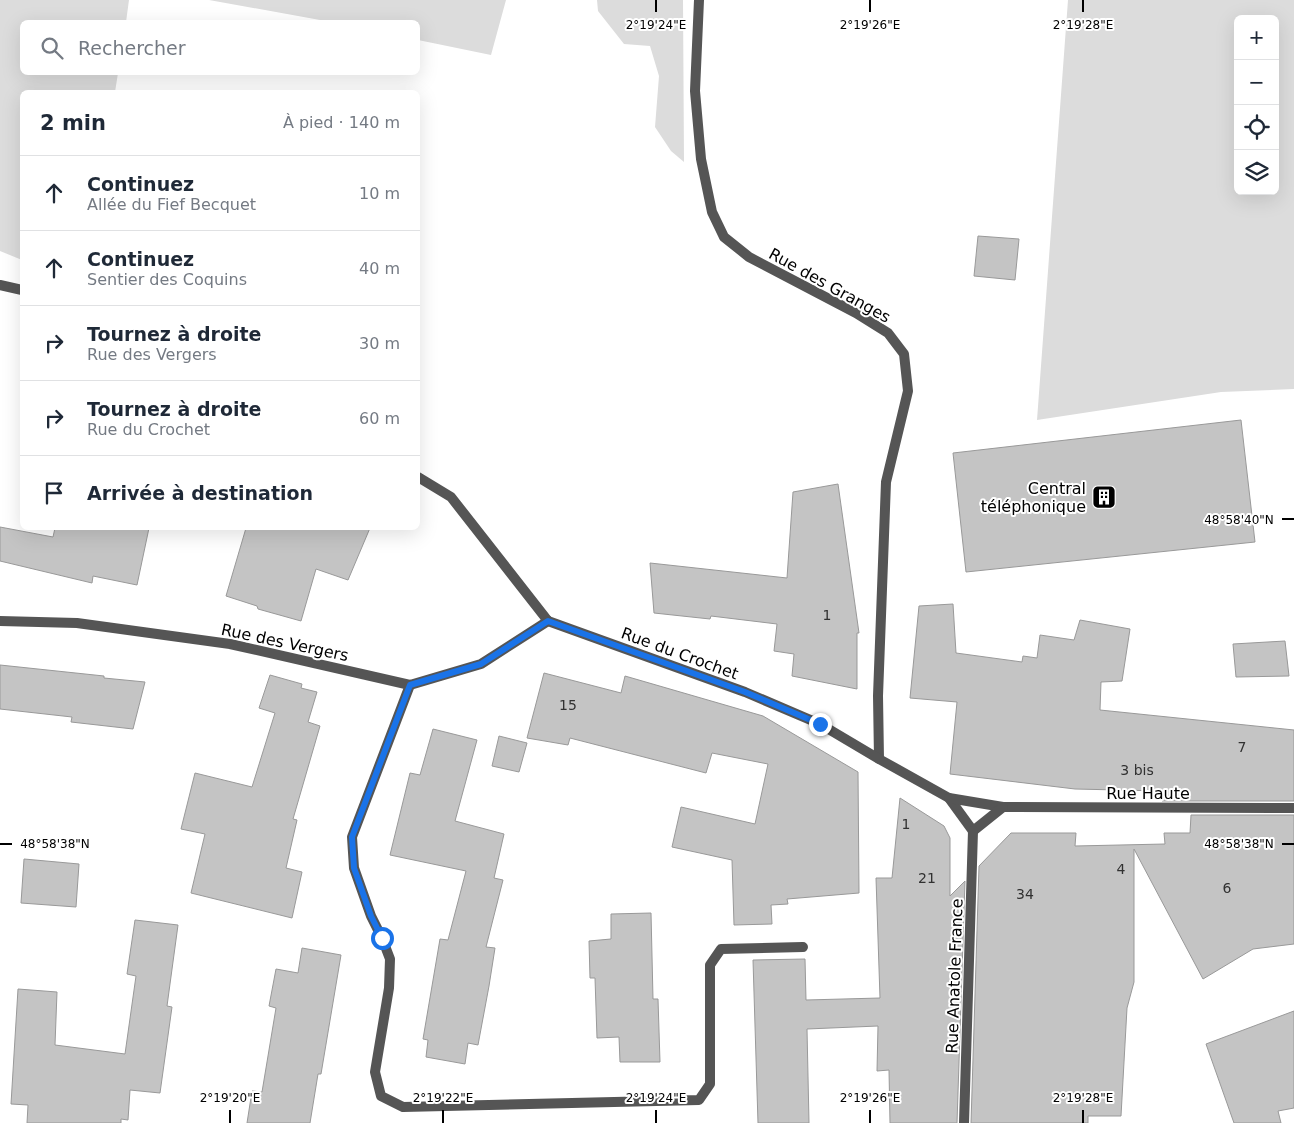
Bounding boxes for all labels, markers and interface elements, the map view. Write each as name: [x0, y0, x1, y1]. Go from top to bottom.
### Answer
map controls: [1234, 15, 1279, 195]
button: +: [1234, 15, 1279, 60]
text: 2°19'24"E: [626, 18, 686, 32]
text: 2°19'26"E: [840, 18, 900, 32]
text: 2°19'28"E: [1053, 18, 1113, 32]
search box: [20, 20, 420, 75]
icon: search: [38, 34, 66, 62]
text: Rechercher: [78, 37, 186, 59]
button: −: [1234, 60, 1279, 105]
button: locate: [1234, 105, 1279, 150]
text: 2 min: [40, 111, 106, 135]
text: À pied · 140 m: [283, 113, 400, 132]
button: layers: [1234, 150, 1279, 195]
text: Continuez: [87, 173, 194, 195]
icon: ahead: [40, 179, 68, 207]
text: 10 m: [359, 184, 400, 203]
text: Allée du Fief Becquet: [87, 195, 256, 214]
street label: Rue des Granges: [766, 244, 894, 327]
text: Continuez: [87, 248, 194, 270]
icon: ahead: [40, 254, 68, 282]
text: 40 m: [359, 259, 400, 278]
text: Sentier des Coquins: [87, 270, 247, 289]
text: Tournez à droite: [87, 323, 261, 345]
icon: right: [40, 329, 68, 357]
text: 30 m: [359, 334, 400, 353]
text: Rue des Vergers: [87, 345, 217, 364]
text: Tournez à droite: [87, 398, 261, 420]
icon: right: [40, 404, 68, 432]
text: 60 m: [359, 409, 400, 428]
text: Rue du Crochet: [87, 420, 210, 439]
icon: arrive: [40, 479, 68, 507]
place label: Central téléphonique: [981, 479, 1086, 516]
text: Arrivée à destination: [87, 482, 313, 504]
building icon: Central téléphonique: [1091, 484, 1117, 510]
text: 48°58'40"N: [1204, 513, 1274, 527]
house number: 1: [823, 607, 831, 623]
street label: Rue des Vergers: [220, 620, 350, 665]
street label: Rue du Crochet: [619, 623, 741, 683]
house number: 15: [559, 697, 577, 713]
route end: [809, 713, 832, 736]
house number: 7: [1238, 739, 1246, 755]
house number: 3 bis: [1120, 762, 1154, 778]
street label: Rue Haute: [1106, 784, 1190, 803]
house number: 1: [902, 816, 910, 832]
text: 48°58'38"N: [20, 837, 90, 851]
text: 48°58'38"N: [1204, 837, 1274, 851]
house number: 4: [1117, 861, 1126, 877]
house number: 21: [918, 870, 936, 886]
house number: 6: [1223, 880, 1232, 896]
house number: 34: [1016, 886, 1034, 902]
street label: Rue Anatole France: [942, 898, 967, 1054]
route start: [371, 927, 394, 950]
text: 2°19'20"E: [200, 1091, 260, 1105]
text: 2°19'22"E: [413, 1091, 473, 1105]
text: 2°19'24"E: [626, 1091, 686, 1105]
text: 2°19'26"E: [840, 1091, 900, 1105]
text: 2°19'28"E: [1053, 1091, 1113, 1105]

